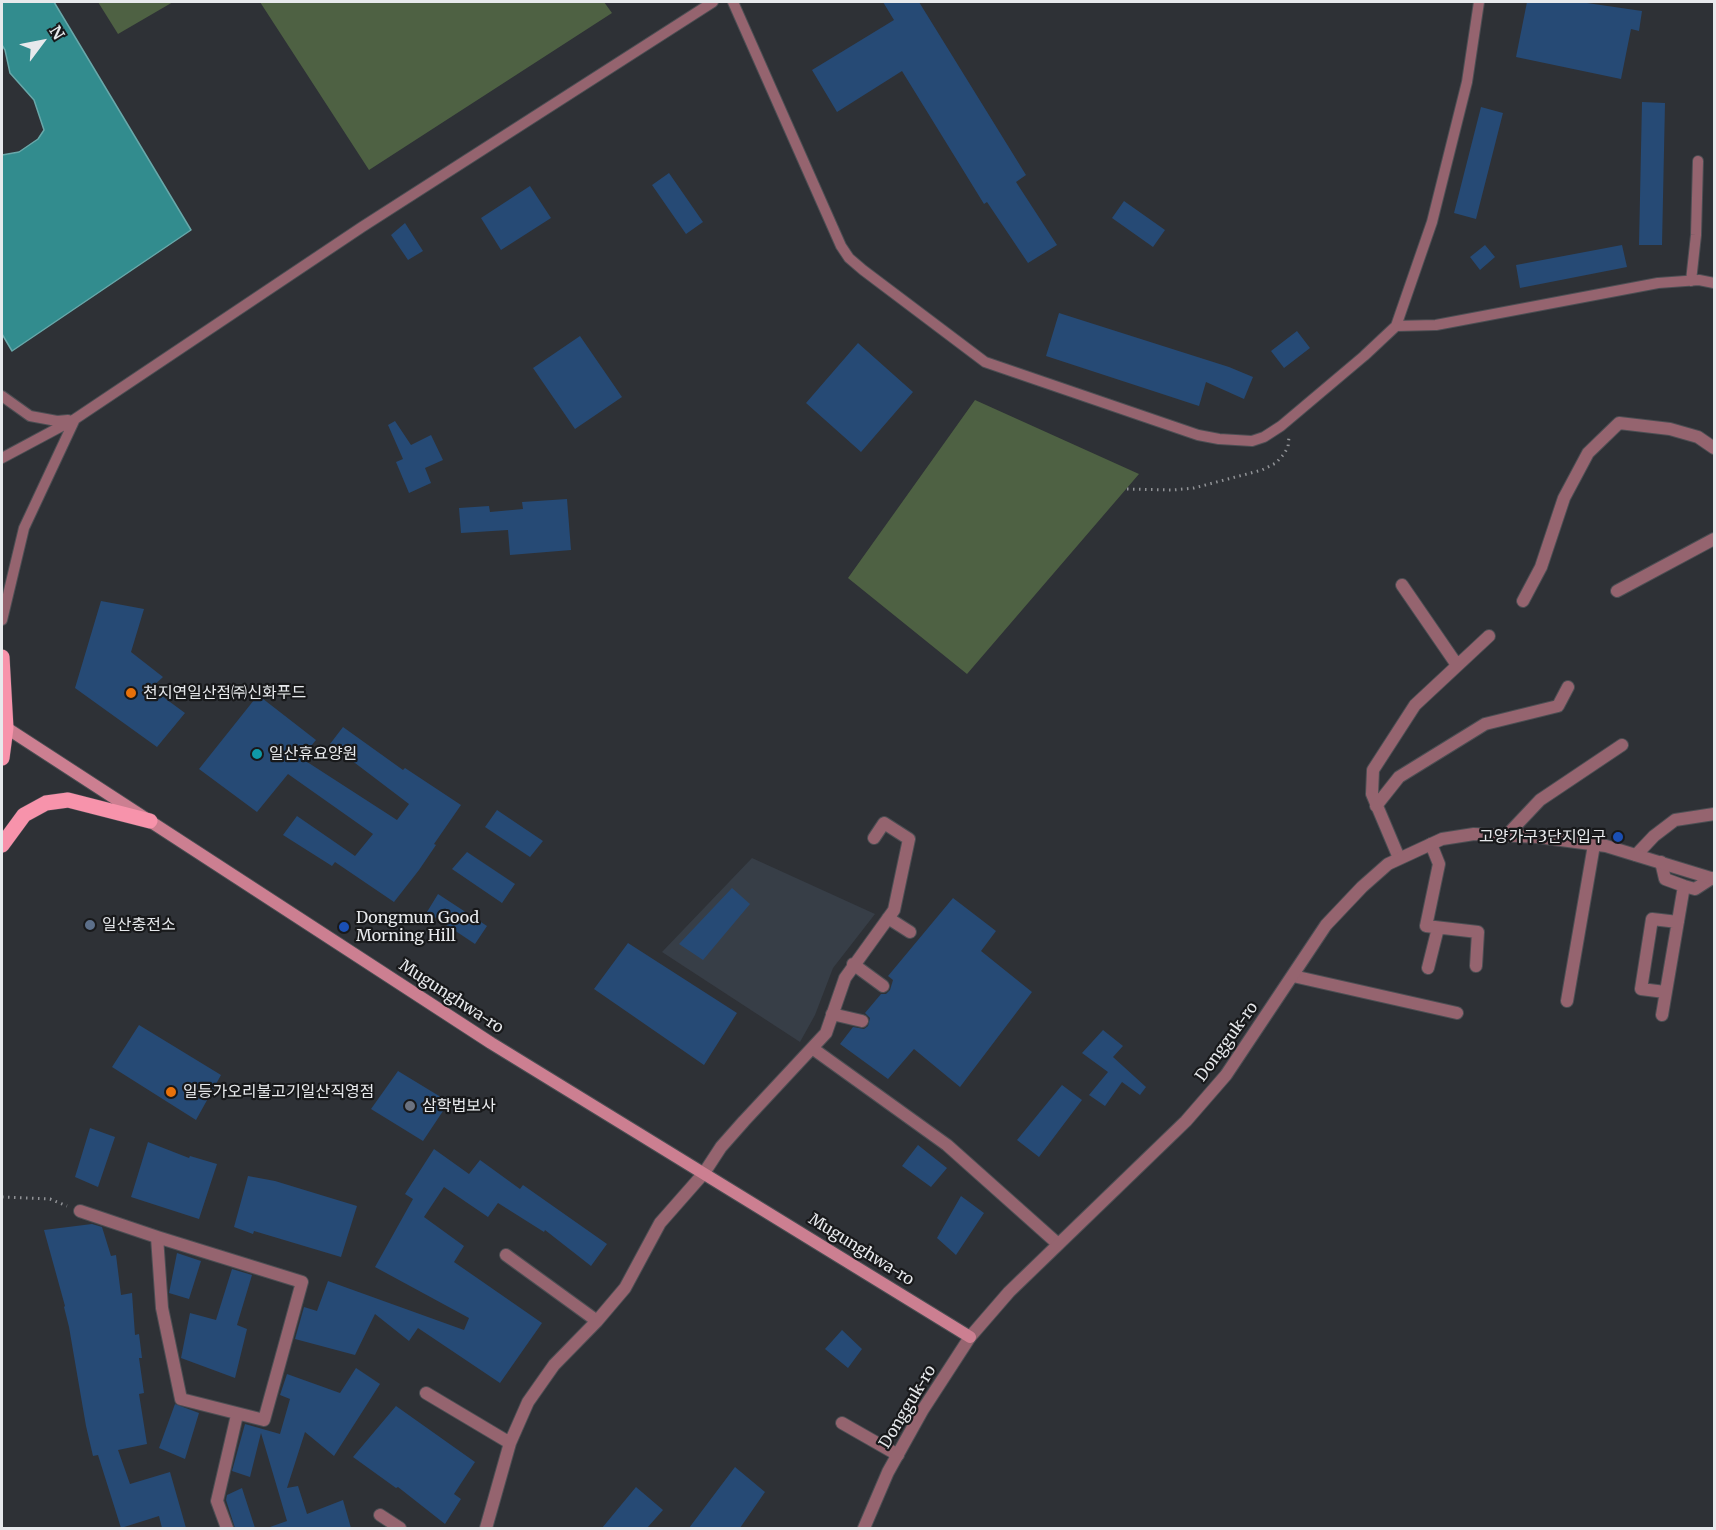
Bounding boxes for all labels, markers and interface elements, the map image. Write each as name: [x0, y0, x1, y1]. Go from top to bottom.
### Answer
north arrow: [12, 12, 72, 72]
text: N: [45, 22, 69, 43]
place label: 천지연일산점㈜신화푸드: [143, 683, 306, 703]
marker: 천지연일산점㈜신화푸드: [124, 686, 138, 700]
place label: 일산휴요양원: [269, 744, 357, 764]
marker: 일산휴요양원: [250, 747, 264, 761]
place label: 고양가구3단지입구: [1479, 827, 1606, 847]
marker: 고양가구3단지입구: [1611, 830, 1625, 844]
place label: Dongmun Good Morning Hill: [356, 908, 479, 946]
place label: 일산충전소: [102, 915, 176, 935]
marker: 일산충전소: [83, 918, 97, 932]
marker: Dongmun Good Morning Hill: [337, 920, 351, 934]
street label: Mugunghwa-ro: [395, 956, 507, 1038]
street label: Dongguk-ro: [1192, 999, 1262, 1085]
place label: 일등가오리불고기일산직영점: [183, 1082, 374, 1102]
marker: 일등가오리불고기일산직영점: [164, 1085, 178, 1099]
place label: 삼학법보사: [422, 1096, 496, 1116]
marker: 삼학법보사: [403, 1099, 417, 1113]
street label: Mugunghwa-ro: [805, 1210, 917, 1290]
street label: Dongguk-ro: [876, 1362, 940, 1452]

